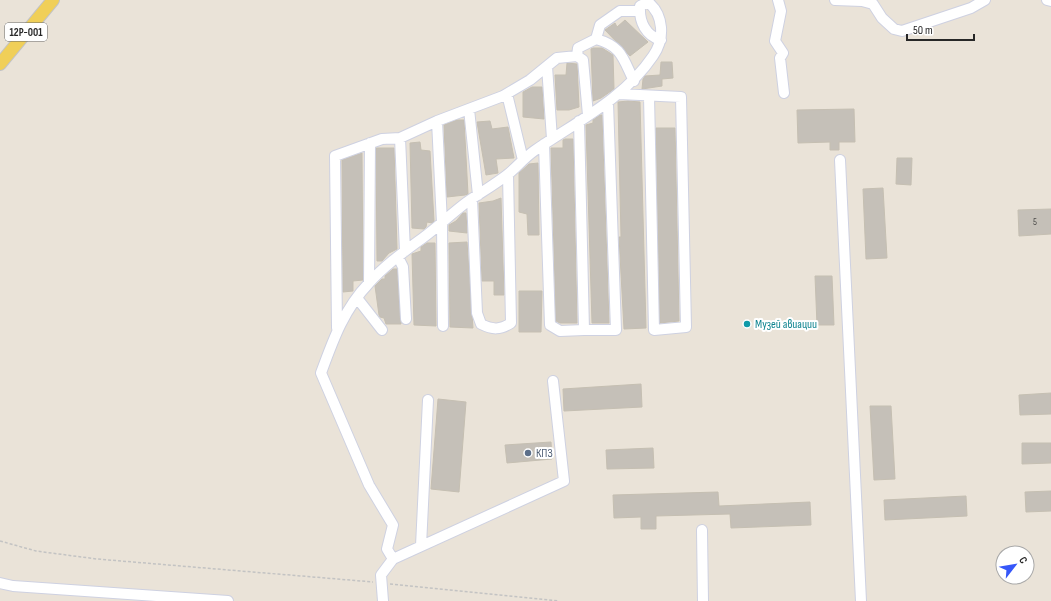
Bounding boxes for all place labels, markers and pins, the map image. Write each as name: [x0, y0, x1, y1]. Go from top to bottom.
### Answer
place label: Музей авиации: [755, 317, 817, 332]
marker: Музей авиации: [742, 319, 752, 329]
place label: КПЗ: [536, 446, 553, 461]
marker: КПЗ: [523, 448, 533, 458]

